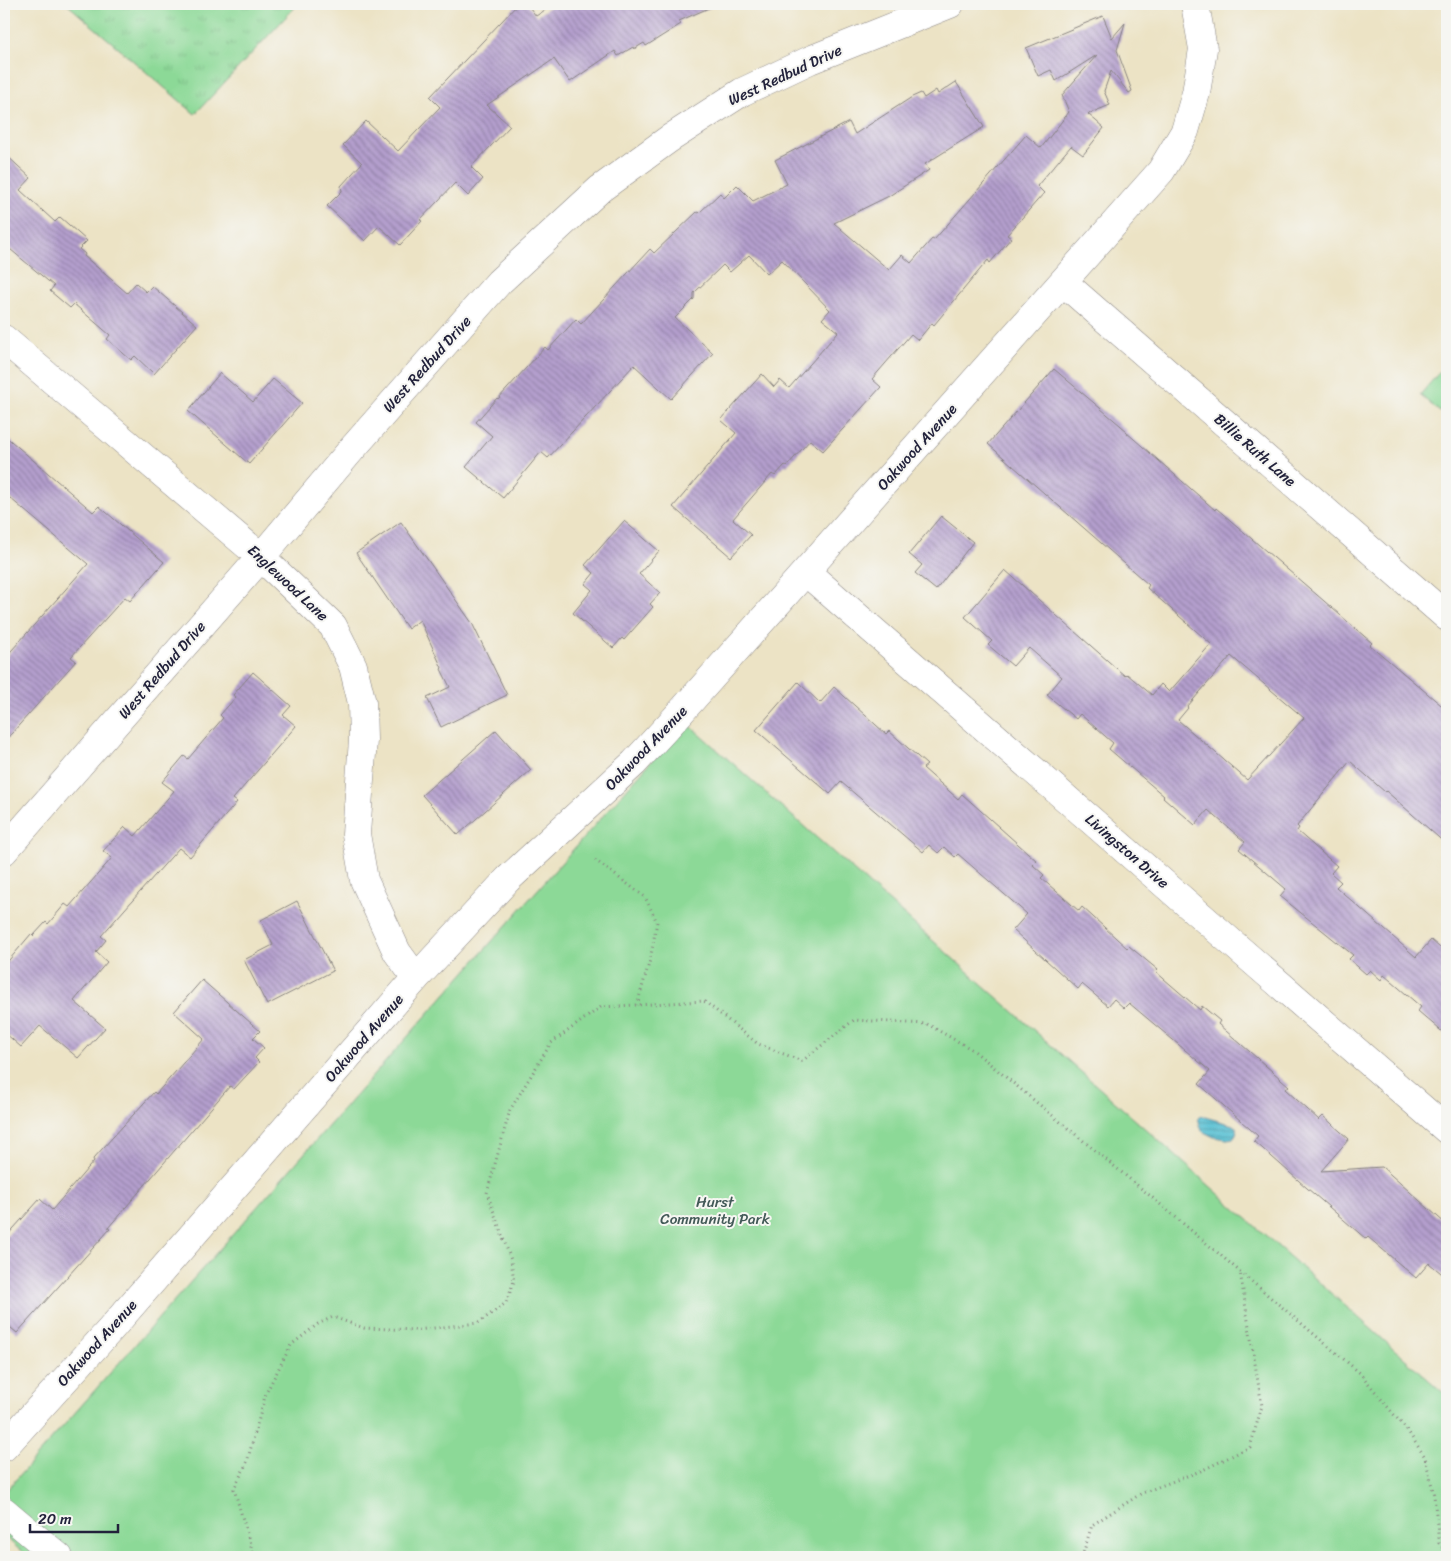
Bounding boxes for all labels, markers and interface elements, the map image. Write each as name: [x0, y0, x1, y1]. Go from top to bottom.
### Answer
street label: West Redbud Drive: [724, 37, 847, 113]
street label: West Redbud Drive: [376, 309, 478, 419]
street label: Oakwood Avenue: [870, 397, 964, 497]
street label: Billie Ruth Lane: [1208, 407, 1302, 493]
street label: Englewood Lane: [241, 538, 335, 628]
street label: West Redbud Drive: [112, 615, 212, 725]
street label: Oakwood Avenue: [598, 699, 694, 797]
street label: Livingston Drive: [1079, 807, 1175, 895]
street label: Oakwood Avenue: [318, 988, 410, 1088]
park label: Hurst Community Park: [660, 1189, 771, 1232]
street label: Oakwood Avenue: [50, 1293, 144, 1393]
scale bar: [30, 1501, 118, 1533]
text: 20 m: [38, 1506, 72, 1532]

